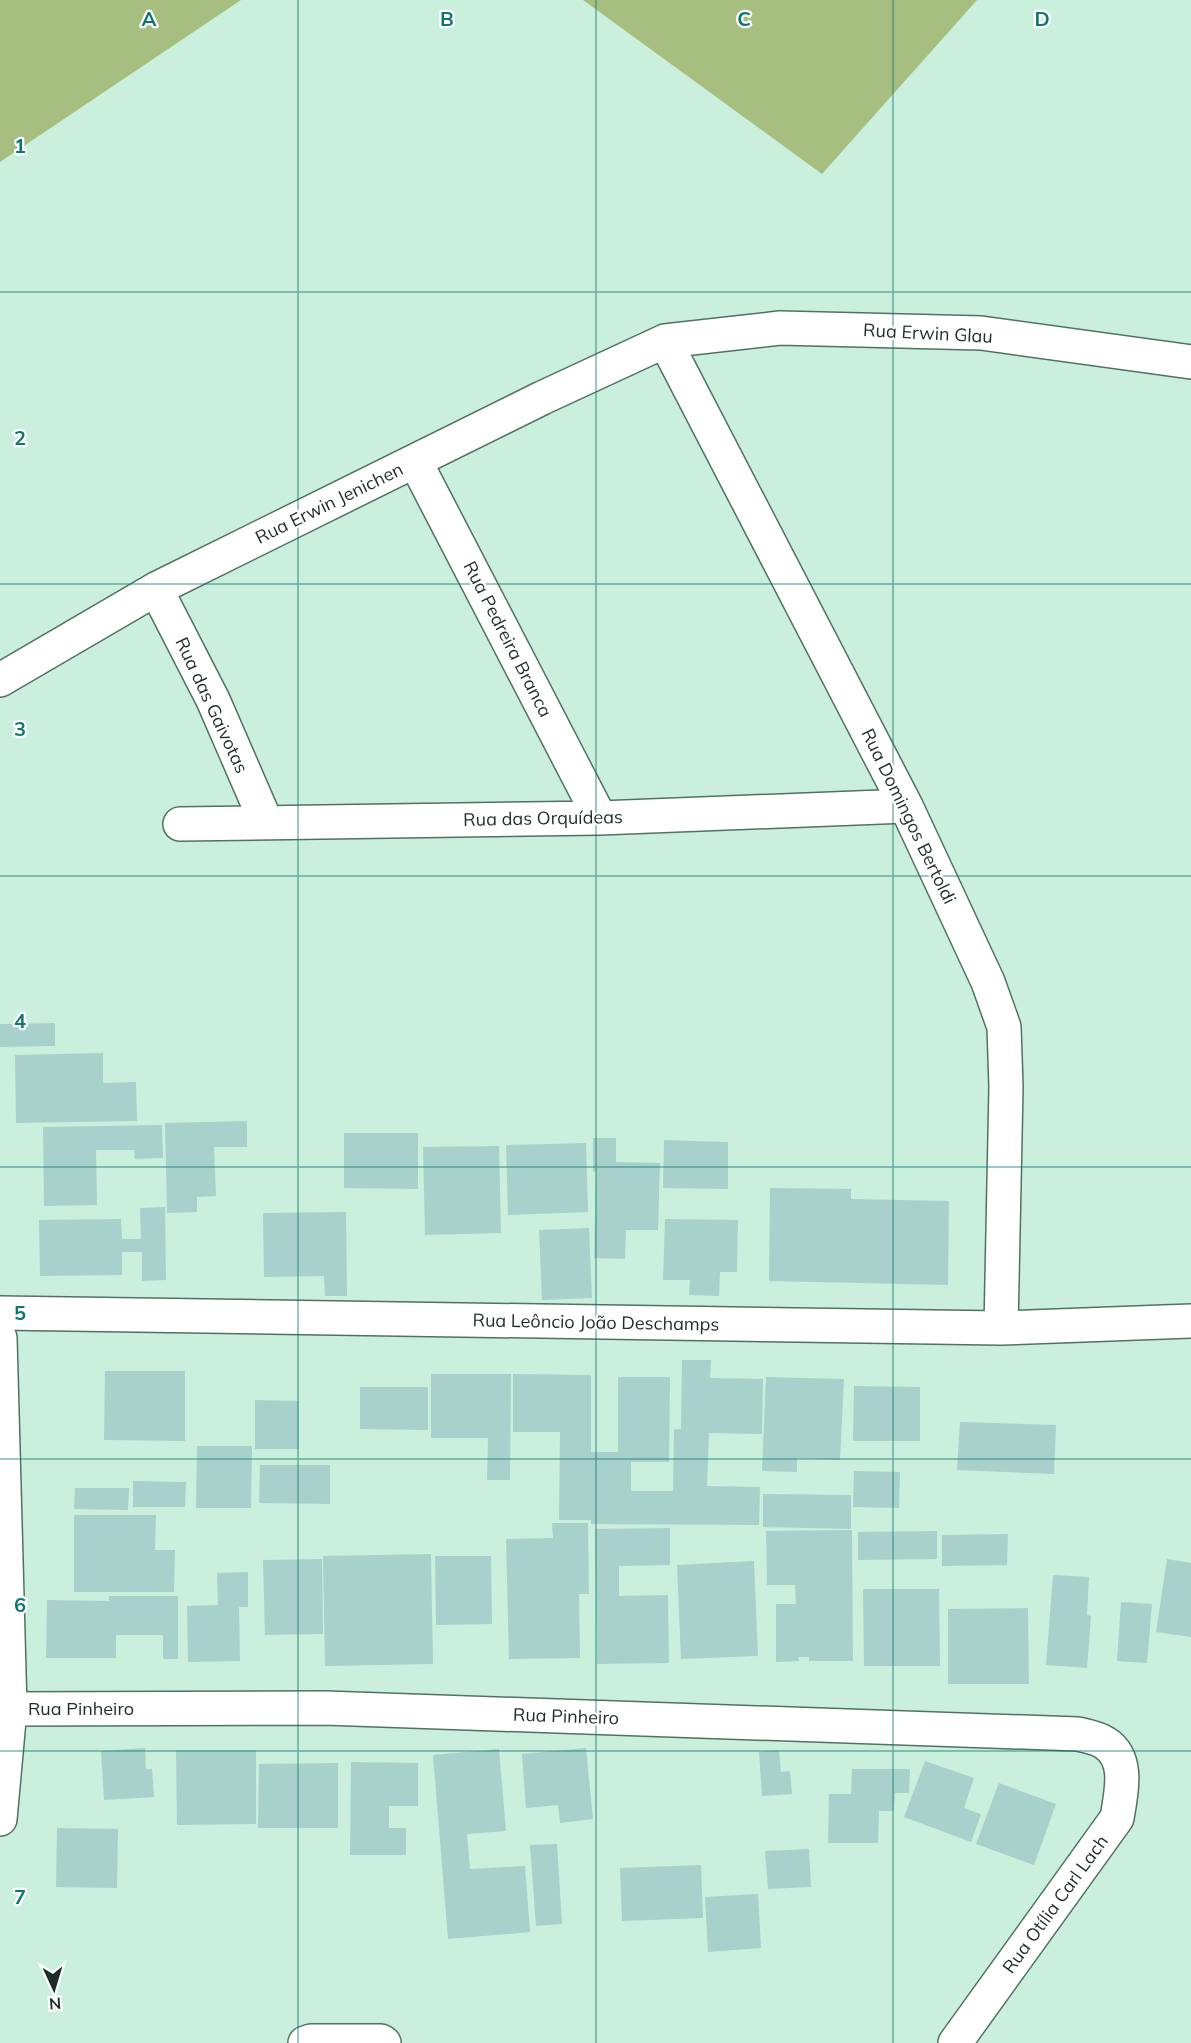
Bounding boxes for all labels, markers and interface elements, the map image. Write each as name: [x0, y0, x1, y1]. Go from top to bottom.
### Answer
text: A: [142, 6, 157, 31]
text: B: [440, 6, 454, 31]
text: C: [737, 6, 751, 31]
text: D: [1034, 6, 1050, 31]
text: 1: [14, 133, 26, 158]
street label: Rua Erwin Glau: [863, 318, 993, 348]
text: 2: [14, 425, 26, 450]
street label: Rua Erwin Jenichen: [251, 457, 407, 549]
street label: Rua Pedreira Branca: [459, 557, 557, 721]
street label: Rua das Gaivotas: [170, 633, 254, 777]
text: 3: [14, 716, 26, 741]
street label: Rua Domingos Bertoldi: [857, 725, 961, 907]
street label: Rua das Orquídeas: [463, 805, 623, 831]
text: 4: [14, 1008, 26, 1033]
text: 5: [14, 1300, 26, 1325]
street label: Rua Leôncio João Deschamps: [472, 1308, 720, 1336]
text: 6: [14, 1592, 26, 1617]
street label: Rua Pinheiro: [28, 1697, 134, 1720]
street label: Rua Pinheiro: [513, 1703, 619, 1729]
street label: Rua Otília Carl Lach: [997, 1830, 1113, 1978]
text: 7: [14, 1884, 26, 1909]
north arrow: [24, 1959, 84, 2019]
text: N: [48, 1994, 62, 2014]

